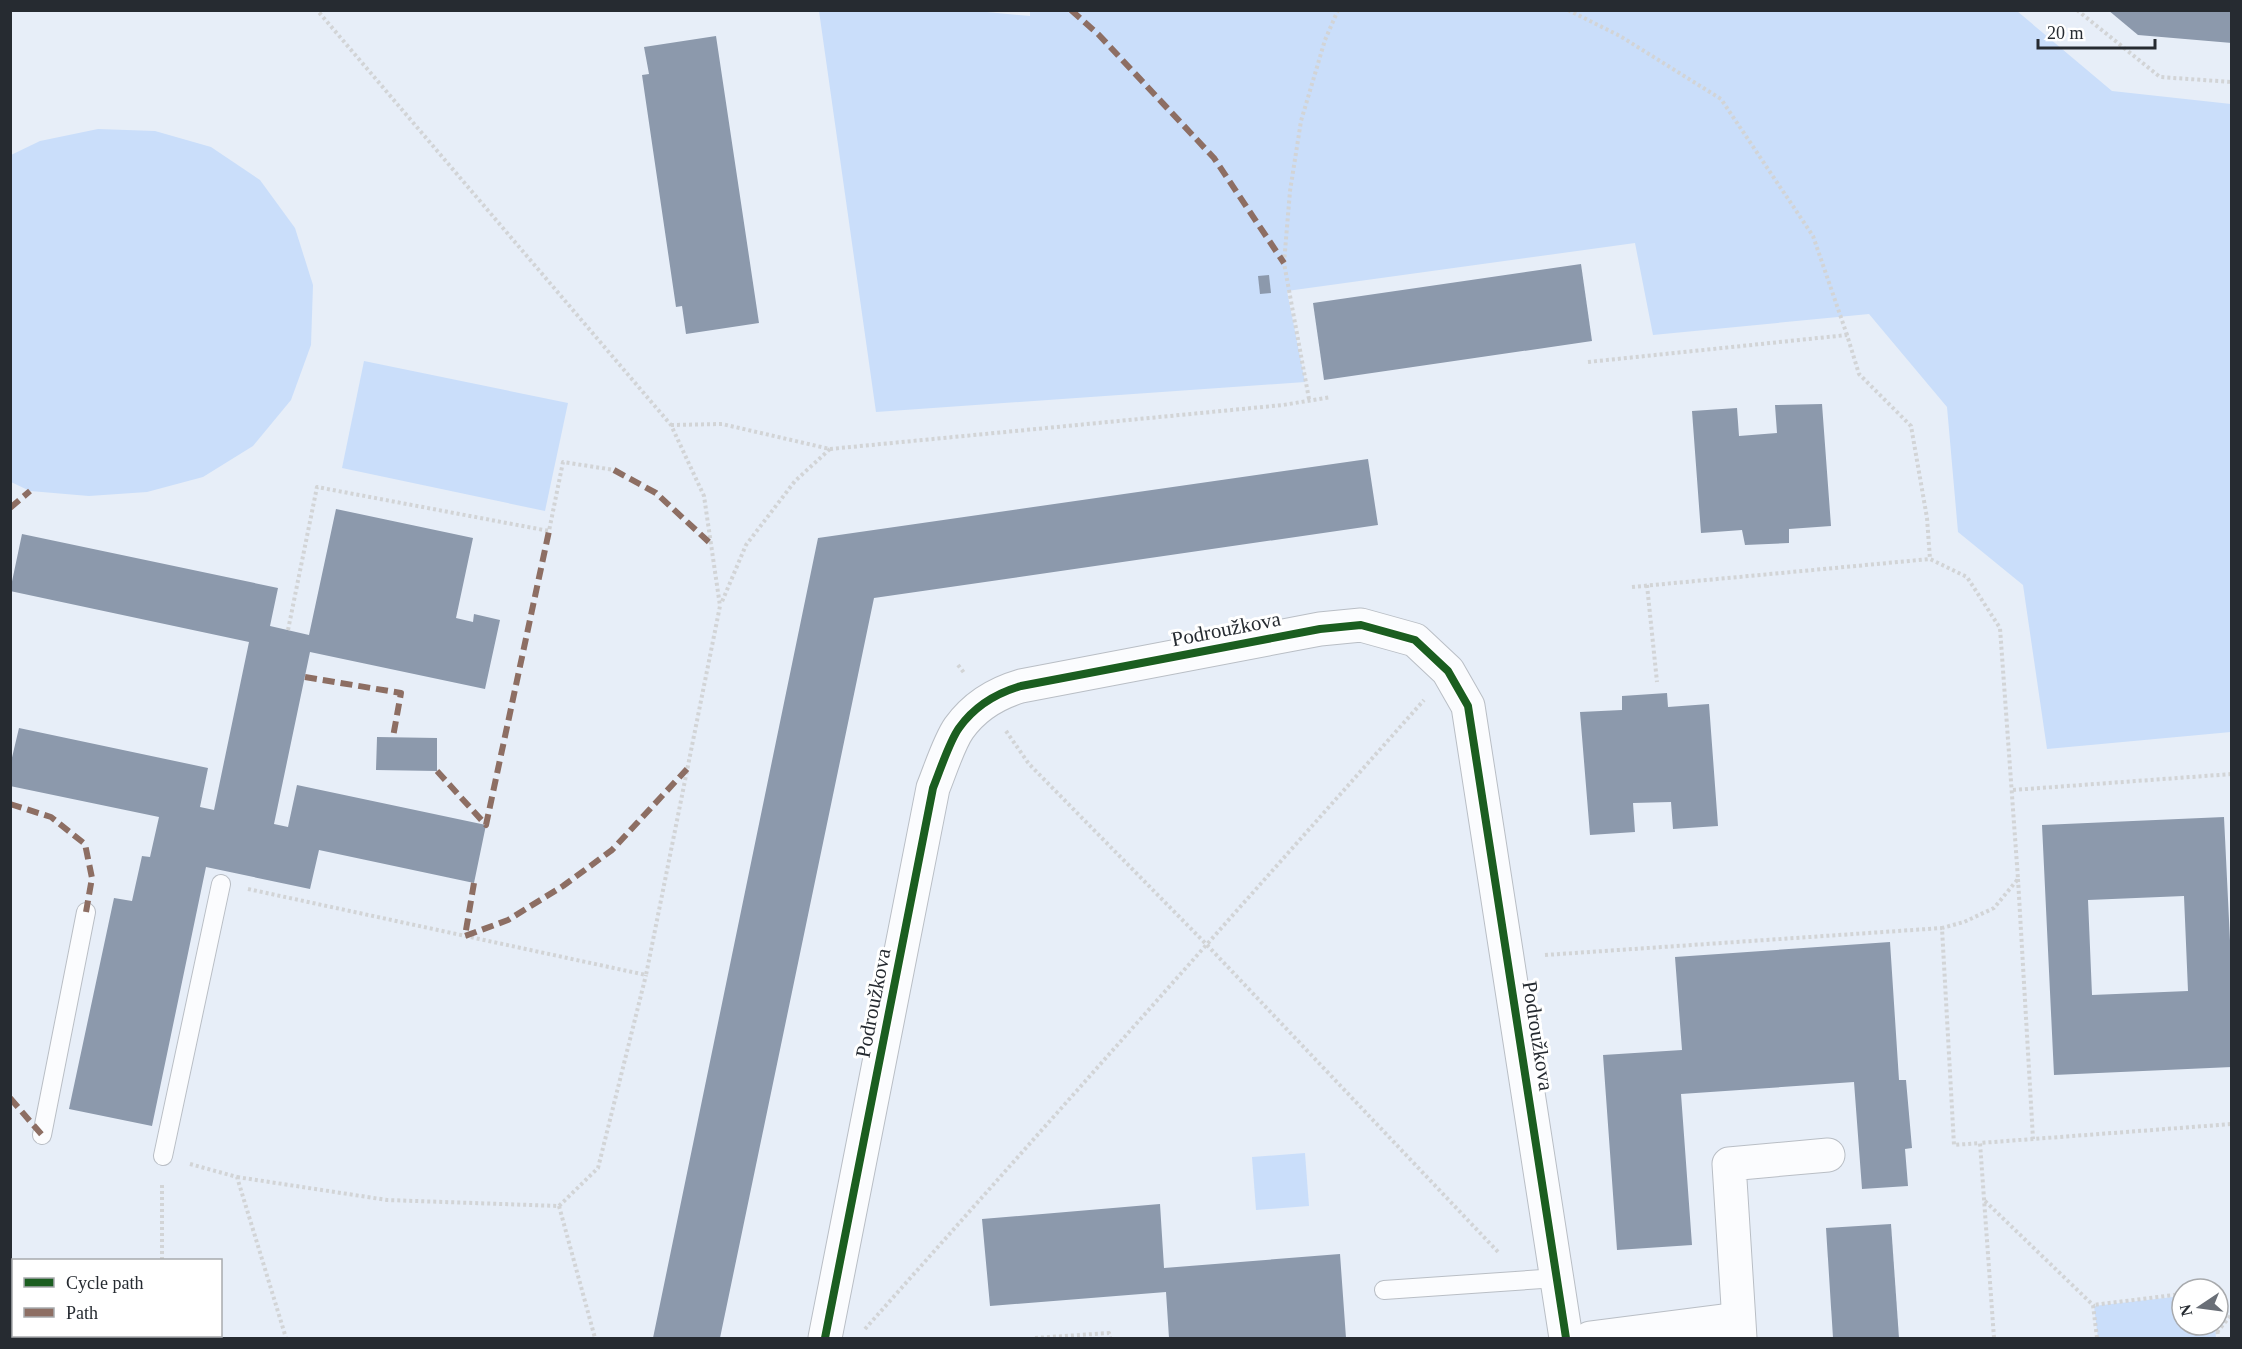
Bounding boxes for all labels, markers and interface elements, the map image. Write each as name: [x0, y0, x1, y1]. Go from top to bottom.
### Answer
scale bar: [2038, 12, 2155, 50]
text: 20 m: [2047, 23, 2084, 43]
street label: Podroužkova: [1169, 607, 1283, 651]
street label: Podroužkova: [851, 946, 895, 1060]
street label: Podroužkova: [1517, 979, 1559, 1093]
legend: [12, 1259, 222, 1337]
text: Cycle path: [66, 1273, 143, 1293]
north arrow: [2170, 1277, 2230, 1337]
text: N: [2176, 1302, 2195, 1318]
text: Path: [66, 1303, 98, 1323]

